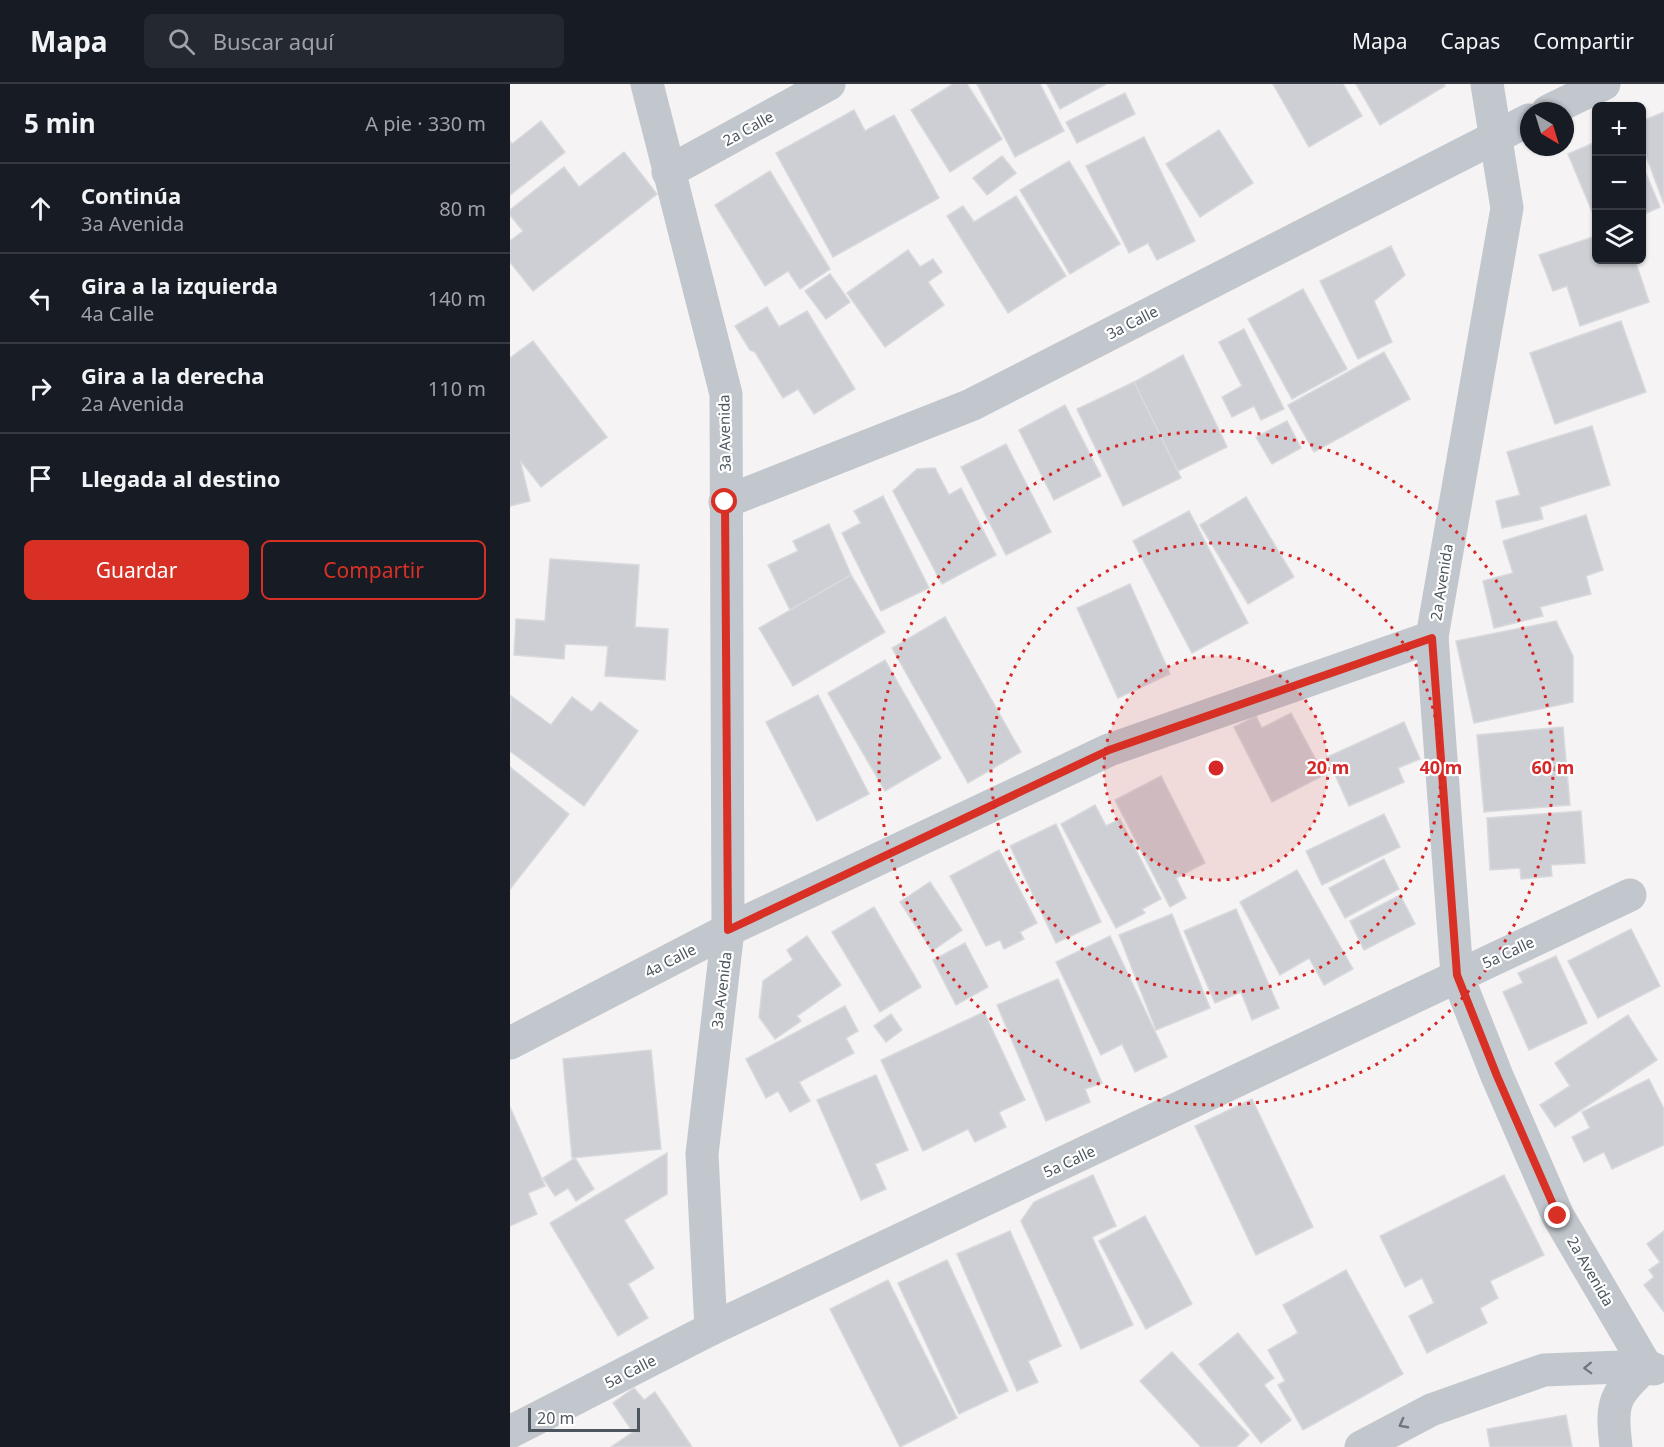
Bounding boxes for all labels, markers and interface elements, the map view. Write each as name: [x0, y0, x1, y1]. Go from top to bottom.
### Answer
search box: [144, 14, 564, 68]
text: Mapa: [30, 22, 108, 60]
icon: search: [165, 25, 198, 58]
text: Buscar aquí: [213, 26, 334, 56]
text: Mapa: [1352, 27, 1408, 55]
text: Capas: [1441, 27, 1500, 55]
text: Compartir: [1533, 27, 1634, 55]
north arrow: [1520, 102, 1574, 156]
map controls: [1592, 102, 1646, 264]
button: +: [1592, 102, 1646, 156]
text: 5 min: [24, 105, 96, 141]
street label: 2a Calle: [719, 106, 777, 150]
text: A pie · 330 m: [365, 110, 486, 137]
button: −: [1592, 156, 1646, 210]
text: Continúa: [81, 180, 181, 210]
icon: ahead: [24, 192, 57, 225]
text: 80 m: [439, 195, 486, 222]
text: 3a Avenida: [81, 210, 184, 237]
button: layers: [1592, 210, 1646, 264]
text: Gira a la izquierda: [81, 270, 278, 300]
icon: left: [24, 282, 57, 315]
text: 140 m: [428, 285, 486, 312]
text: 4a Calle: [81, 300, 154, 327]
street label: 3a Calle: [1103, 301, 1161, 343]
text: Gira a la derecha: [81, 360, 265, 390]
icon: right: [24, 372, 57, 405]
text: 110 m: [428, 375, 486, 402]
text: 2a Avenida: [81, 390, 184, 417]
street label: 3a Avenida: [713, 394, 735, 472]
icon: arrive: [24, 462, 57, 495]
text: Llegada al destino: [81, 463, 281, 493]
route start: [711, 488, 737, 514]
button: Guardar: [24, 540, 249, 600]
button: Compartir: [261, 540, 486, 600]
street label: 2a Avenida: [1425, 542, 1457, 622]
text: 20 m: [1307, 755, 1349, 779]
text: 40 m: [1420, 755, 1462, 779]
text: 60 m: [1532, 755, 1574, 779]
centre of rings: [1206, 758, 1226, 778]
street label: 5a Calle: [1479, 931, 1537, 973]
street label: 4a Calle: [641, 939, 699, 981]
street label: 3a Avenida: [706, 950, 736, 1030]
street label: 5a Calle: [1040, 1140, 1098, 1182]
route end: [1544, 1202, 1570, 1228]
street label: 2a Avenida: [1563, 1233, 1619, 1309]
street label: 5a Calle: [601, 1350, 659, 1392]
one-way arrow: [1584, 1362, 1593, 1375]
scale bar: [528, 1405, 640, 1432]
text: 20 m: [537, 1407, 574, 1429]
one-way arrow: [1399, 1417, 1410, 1428]

